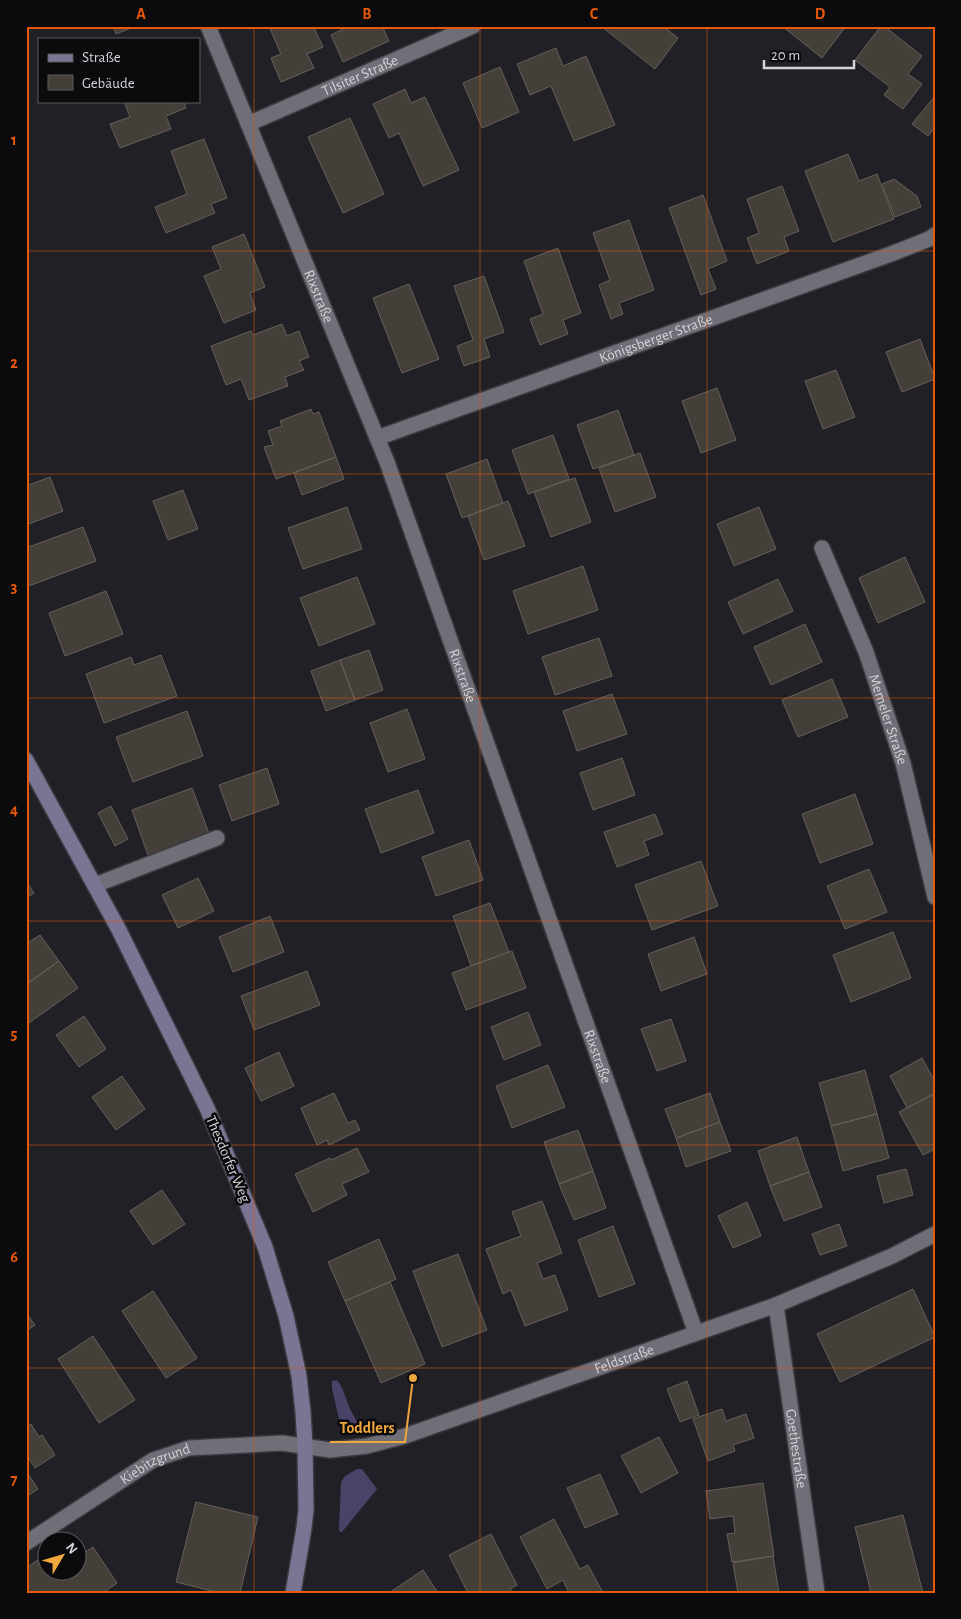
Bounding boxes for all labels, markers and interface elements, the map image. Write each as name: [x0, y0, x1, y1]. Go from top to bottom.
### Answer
text: A: [136, 6, 146, 22]
text: B: [362, 6, 372, 22]
text: C: [590, 6, 599, 22]
text: D: [815, 6, 826, 22]
legend: [38, 38, 200, 102]
scale bar: [764, 38, 854, 70]
text: 20 m: [771, 48, 800, 63]
text: Straße: [82, 50, 121, 65]
street label: Tilsiter Straße: [319, 52, 400, 98]
text: Gebäude: [82, 76, 135, 91]
text: 1: [11, 132, 17, 148]
street label: Rixstraße: [301, 267, 336, 325]
street label: Königsberger Straße: [597, 311, 714, 365]
text: 2: [10, 355, 18, 371]
text: 3: [11, 579, 18, 595]
street label: Rixstraße: [446, 647, 479, 704]
street label: Memeler Straße: [866, 672, 911, 767]
text: 4: [10, 802, 18, 818]
text: 5: [11, 1026, 18, 1042]
street label: Rixstraße: [581, 1028, 614, 1085]
street label: Thesdorfer Weg: [203, 1113, 253, 1205]
text: 6: [10, 1249, 18, 1265]
street label: Feldstraße: [592, 1341, 656, 1376]
street label: Goethestraße: [783, 1408, 809, 1489]
callout: Toddlers: [330, 1411, 405, 1442]
text: Toddlers: [339, 1420, 395, 1436]
street label: Kiebitzgrund: [117, 1441, 192, 1487]
text: 7: [11, 1472, 18, 1488]
north arrow: [38, 1532, 88, 1582]
text: N: [63, 1540, 80, 1557]

